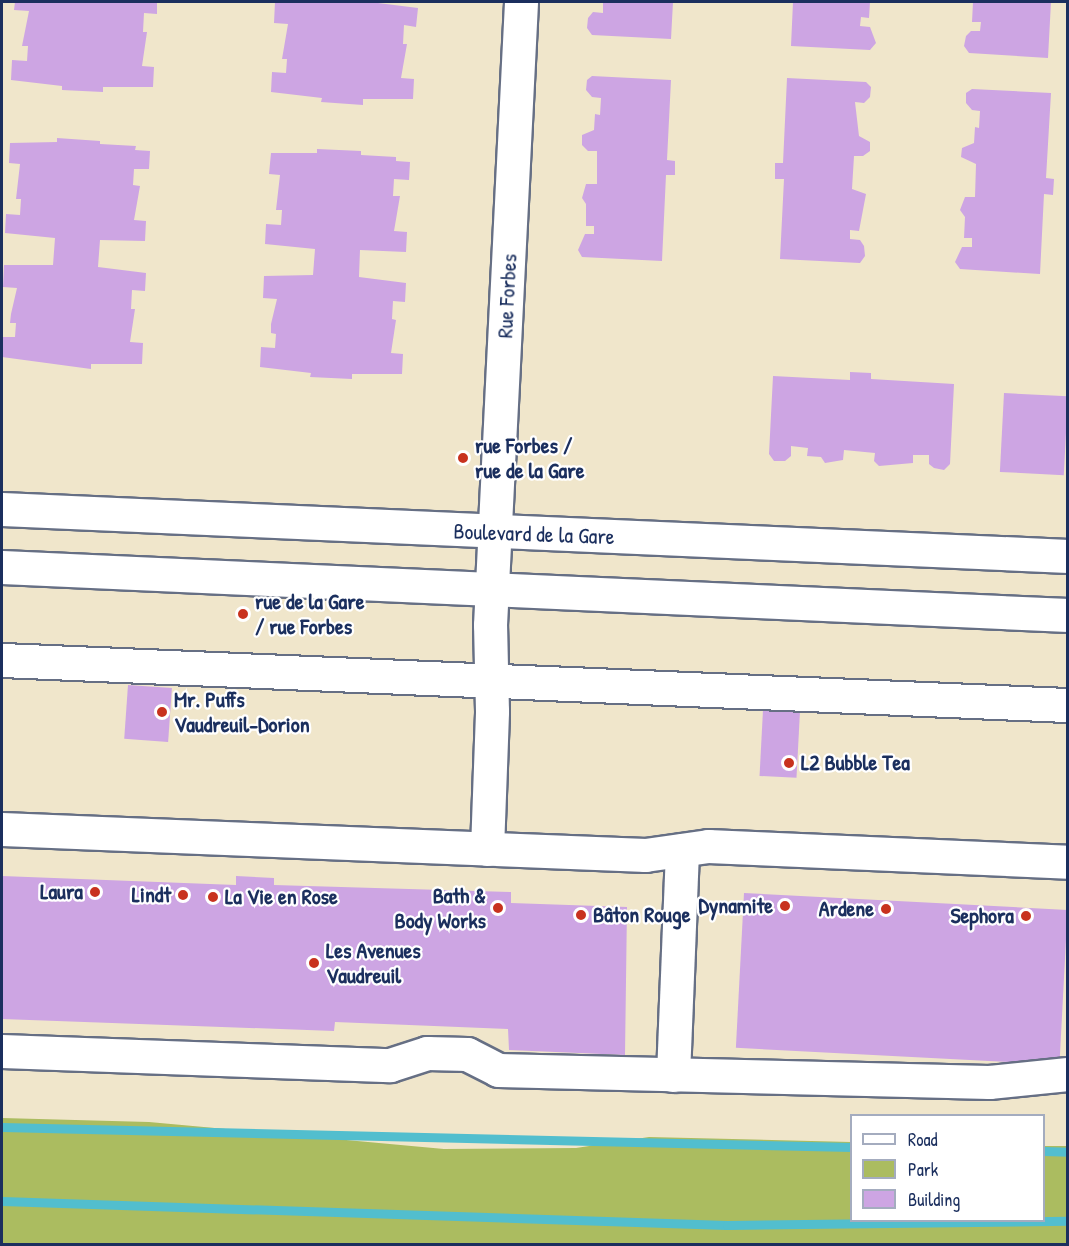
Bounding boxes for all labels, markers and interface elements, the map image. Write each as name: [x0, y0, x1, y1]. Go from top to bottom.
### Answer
street label: Rue Forbes: [492, 253, 522, 339]
place label: rue Forbes / rue de la Gare: [475, 432, 584, 484]
marker: rue Forbes / rue de la Gare: [456, 451, 470, 465]
street label: Boulevard de la Gare: [453, 518, 615, 550]
place label: rue de la Gare / rue Forbes: [255, 588, 364, 640]
marker: rue de la Gare / rue Forbes: [236, 607, 250, 621]
place label: Mr. Puffs Vaudreuil-Dorion: [174, 686, 310, 738]
marker: Mr. Puffs Vaudreuil-Dorion: [155, 705, 169, 719]
place label: L2 Bubble Tea: [801, 750, 910, 776]
marker: L2 Bubble Tea: [782, 756, 796, 770]
place label: Laura: [40, 879, 83, 905]
place label: Lindt: [132, 882, 171, 908]
place label: Bath & Body Works: [395, 882, 486, 933]
place label: La Vie en Rose: [225, 884, 338, 910]
marker: Laura: [88, 885, 102, 899]
marker: Lindt: [176, 888, 190, 902]
marker: La Vie en Rose: [206, 890, 220, 904]
place label: Dynamite: [698, 893, 773, 919]
place label: Ardene: [819, 896, 874, 922]
marker: Dynamite: [778, 899, 792, 913]
marker: Bath & Body Works: [491, 901, 505, 915]
place label: Bâton Rouge: [593, 902, 690, 928]
marker: Ardene: [879, 902, 893, 916]
place label: Sephora: [951, 903, 1014, 929]
marker: Bâton Rouge: [574, 908, 588, 922]
marker: Sephora: [1019, 909, 1033, 923]
place label: Les Avenues Vaudreuil: [326, 937, 421, 988]
marker: Les Avenues Vaudreuil: [307, 956, 321, 970]
legend: [850, 1114, 1045, 1222]
text: Road: [908, 1127, 938, 1152]
text: Park: [908, 1157, 938, 1182]
text: Building: [908, 1187, 960, 1212]

